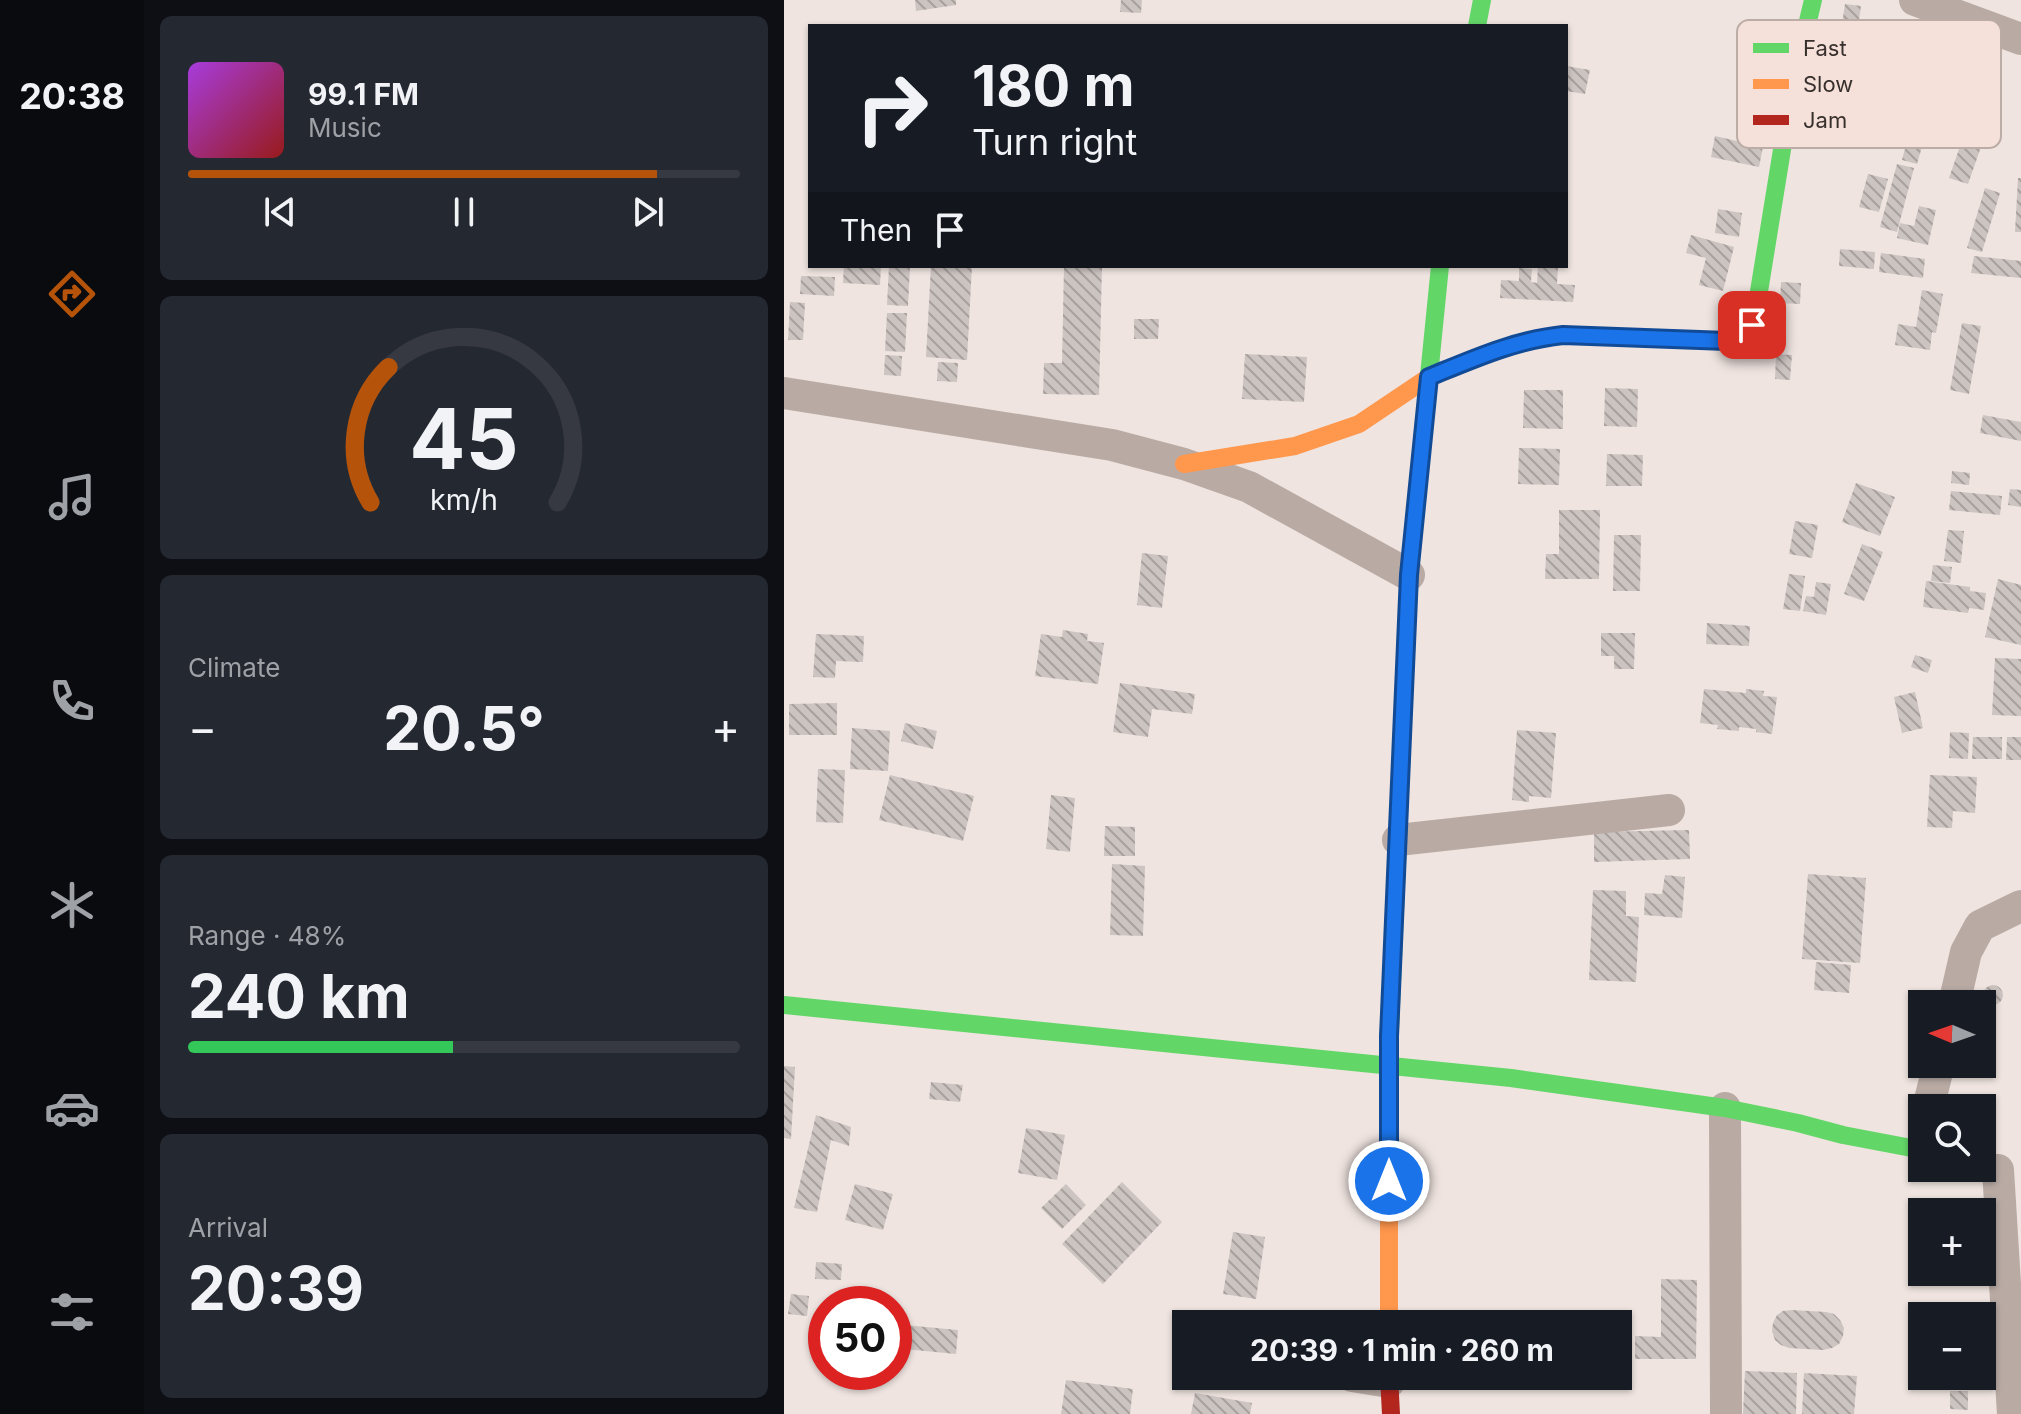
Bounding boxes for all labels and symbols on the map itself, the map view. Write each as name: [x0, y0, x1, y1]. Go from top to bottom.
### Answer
legend: [1737, 20, 2001, 148]
text: Fast: [1803, 35, 1847, 61]
text: Slow: [1803, 71, 1853, 97]
text: Jam: [1803, 107, 1847, 133]
pin: [1718, 291, 1786, 359]
north arrow: [1908, 990, 1996, 1078]
position arrow: [1347, 1139, 1431, 1223]
speed limit sign: 50: [808, 1286, 912, 1390]

